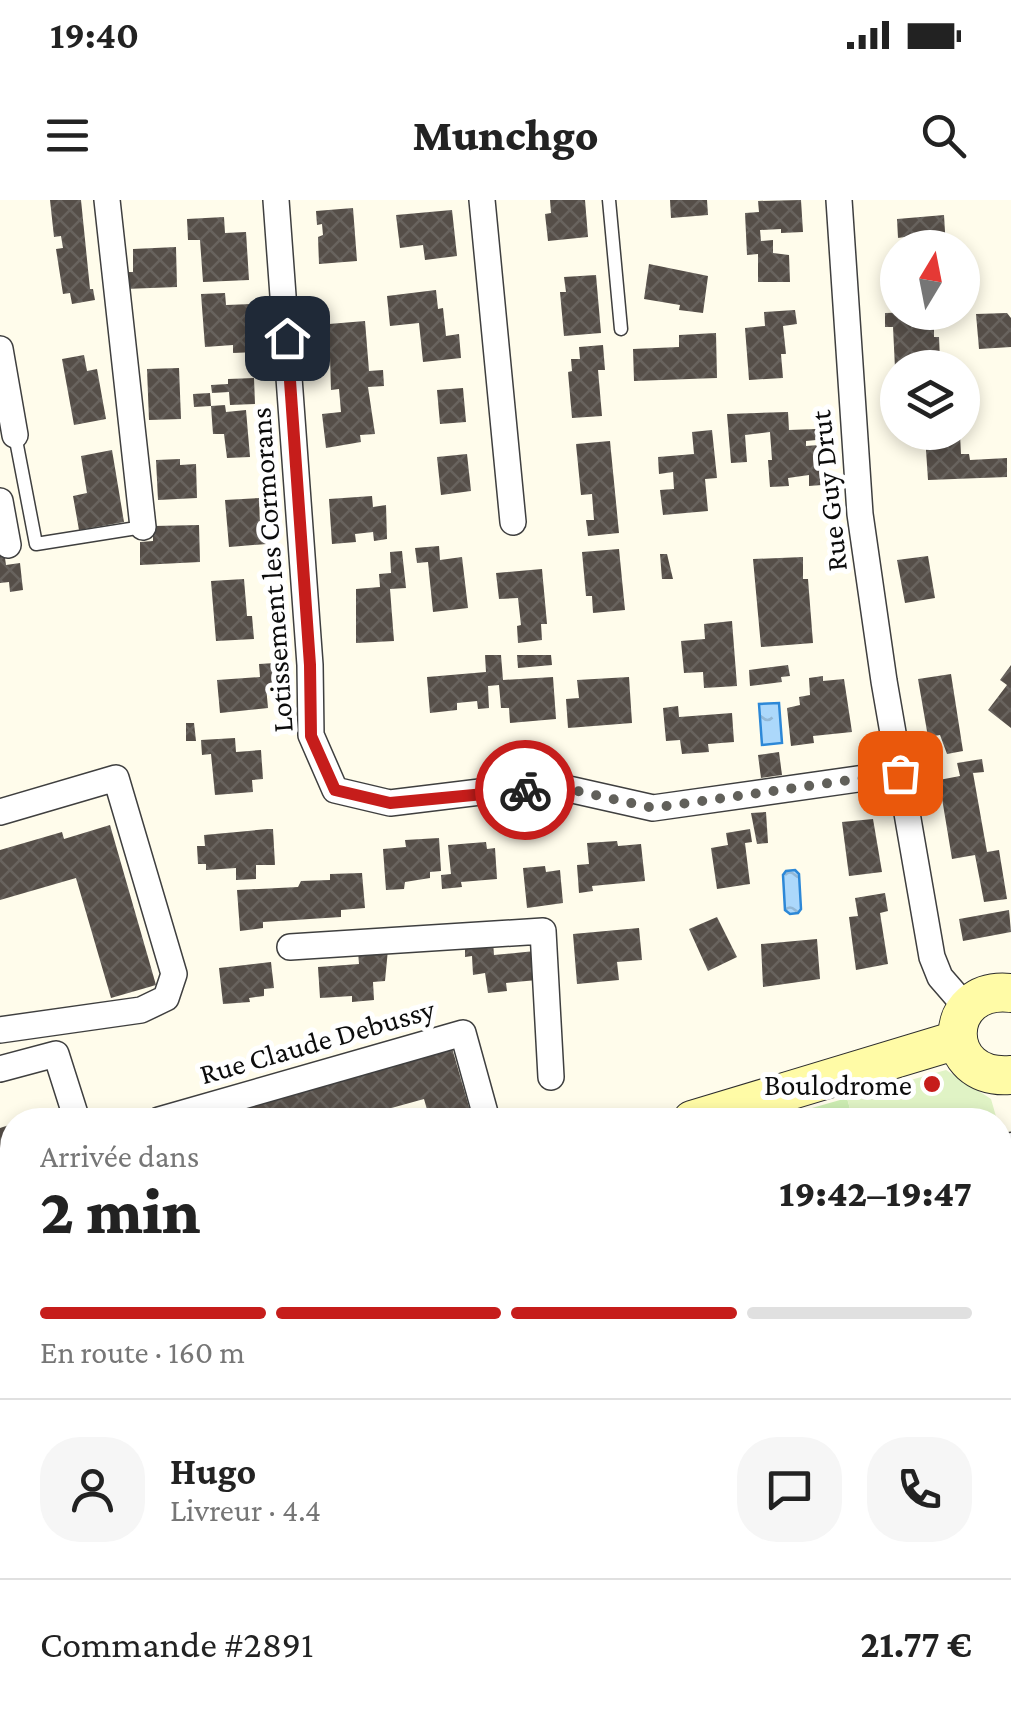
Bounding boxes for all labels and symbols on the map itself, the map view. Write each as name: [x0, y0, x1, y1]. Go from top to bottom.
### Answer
north arrow: [880, 230, 980, 330]
pin: [245, 296, 330, 381]
street label: Lotissement les Cormorans: [243, 406, 299, 734]
street label: Rue Guy Drut: [803, 408, 854, 573]
pin: [858, 731, 943, 816]
courier: [475, 740, 575, 840]
street label: Rue Claude Debussy: [196, 992, 439, 1091]
place label: Boulodrome: [764, 1068, 912, 1101]
marker: Boulodrome: [921, 1073, 943, 1095]

